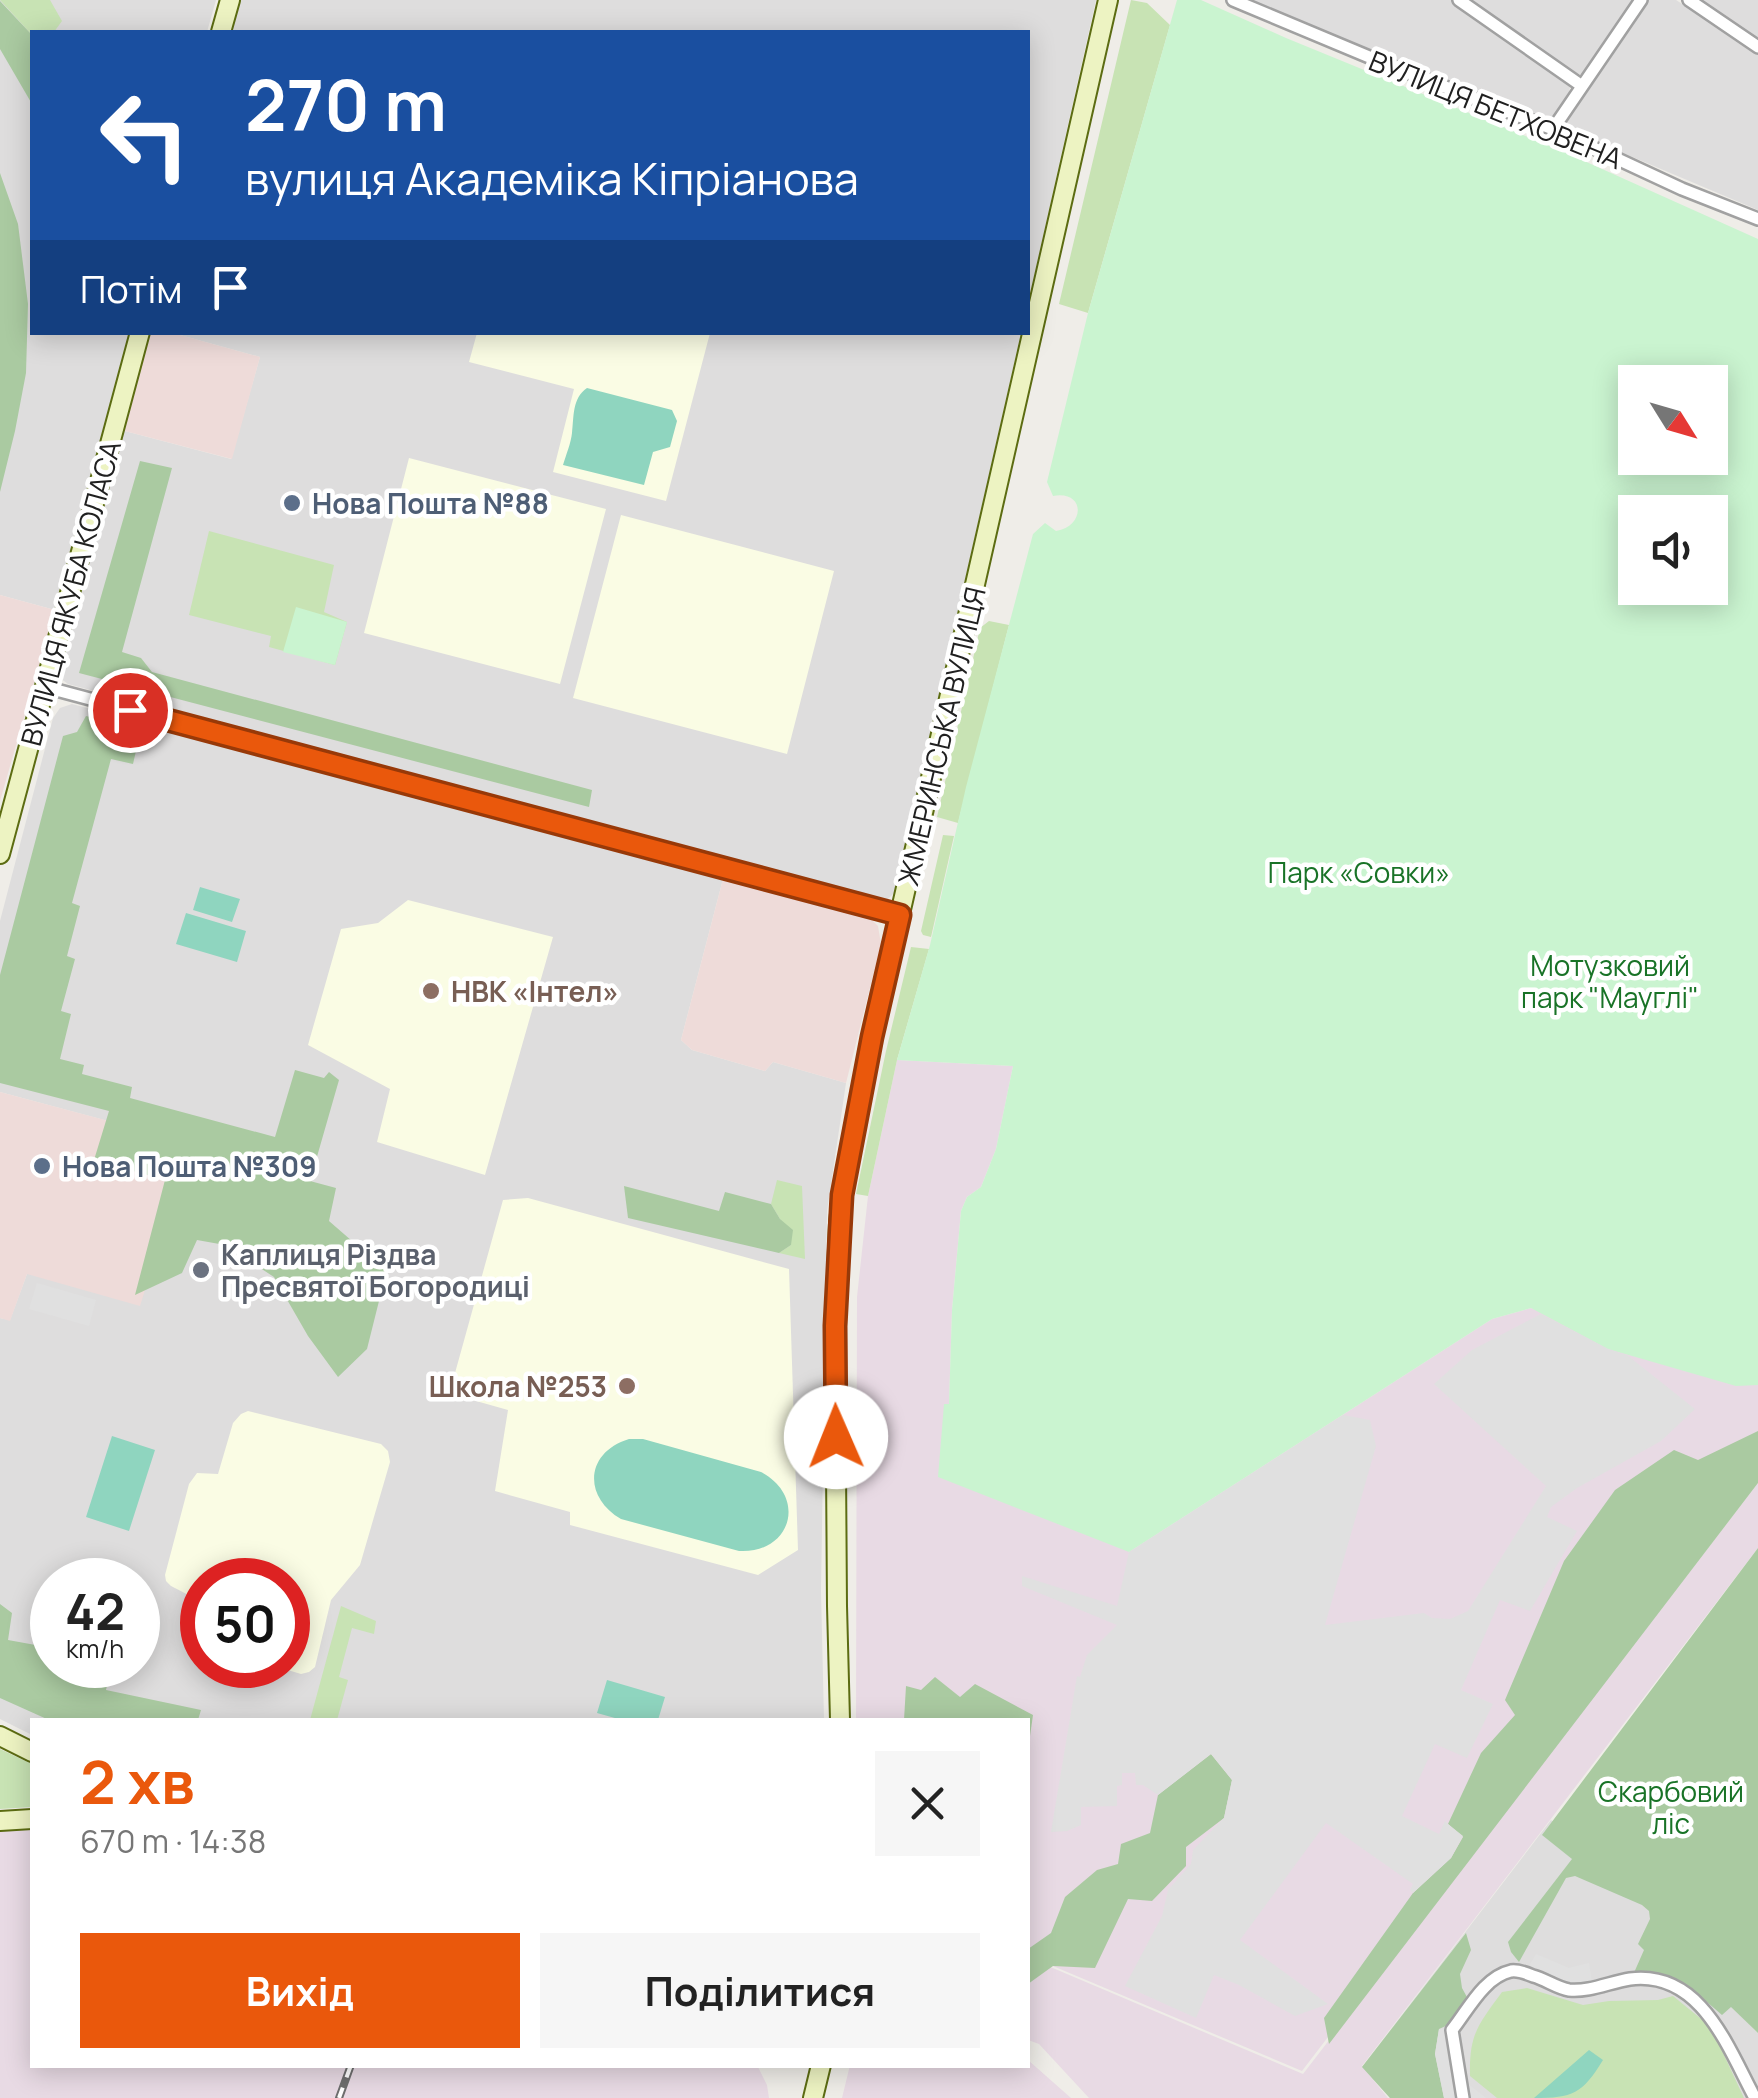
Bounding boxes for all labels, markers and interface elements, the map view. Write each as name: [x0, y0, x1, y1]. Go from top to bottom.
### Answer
street label: ВУЛИЦЯ БЕТХОВЕНА: [1364, 41, 1628, 177]
text: 270 m: [245, 56, 447, 152]
icon: left: [80, 70, 210, 200]
text: вулиця Академіка Кіпріанова: [245, 147, 859, 209]
icon: arrive: [203, 260, 258, 315]
text: Потім: [80, 262, 183, 314]
north arrow: [1618, 365, 1728, 475]
map controls: [1618, 365, 1728, 605]
street label: ВУЛИЦЯ ЯКУБА КОЛАСА: [11, 436, 129, 750]
place label: Нова Пошта №88: [312, 484, 549, 522]
marker: Нова Пошта №88: [281, 492, 303, 514]
button: sound: [1618, 495, 1728, 605]
street label: ЖМЕРИНСЬКА ВУЛИЦЯ: [888, 583, 994, 889]
pin: [88, 668, 173, 753]
icon: arrive: [103, 683, 158, 738]
park label: Парк «Совки»: [1268, 853, 1450, 891]
park label: Мотузковий парк "Мауглі": [1521, 946, 1699, 1016]
place label: НВК «Інтел»: [451, 972, 619, 1010]
marker: НВК «Інтел»: [420, 980, 442, 1002]
place label: Нова Пошта №309: [62, 1147, 317, 1185]
marker: Нова Пошта №309: [31, 1155, 53, 1177]
place label: Каплиця Різдва Пресвятої Богородиці: [221, 1235, 530, 1305]
marker: Каплиця Різдва Пресвятої Богородиці: [190, 1259, 212, 1281]
place label: Школа №253: [429, 1367, 607, 1405]
marker: Школа №253: [616, 1375, 638, 1397]
position arrow: [784, 1385, 888, 1489]
speed limit sign: 50: [180, 1558, 310, 1688]
text: 42: [65, 1577, 125, 1645]
text: km/h: [66, 1631, 124, 1666]
text: 2 хв: [80, 1740, 195, 1822]
button: close: [875, 1751, 980, 1856]
park label: Скарбовий ліс: [1598, 1772, 1744, 1842]
text: 670 m · 14:38: [80, 1819, 266, 1863]
button: Вихід: [80, 1933, 520, 2048]
button: Поділитися: [540, 1933, 980, 2048]

